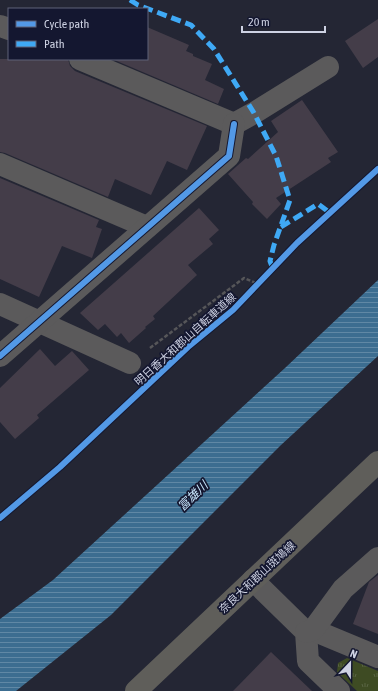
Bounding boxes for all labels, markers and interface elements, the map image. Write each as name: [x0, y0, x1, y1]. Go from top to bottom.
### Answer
legend: [8, 8, 148, 60]
scale bar: [242, 8, 325, 34]
text: 20 m: [248, 15, 270, 29]
text: Cycle path: [44, 17, 89, 31]
text: Path: [44, 37, 65, 51]
street label: 明日香大和郡山自転車道線: [132, 290, 238, 388]
water label: 富雄川: [175, 477, 212, 514]
street label: 奈良大和郡山斑鳩線: [217, 539, 297, 615]
north arrow: [330, 643, 370, 683]
text: N: [348, 647, 359, 661]

